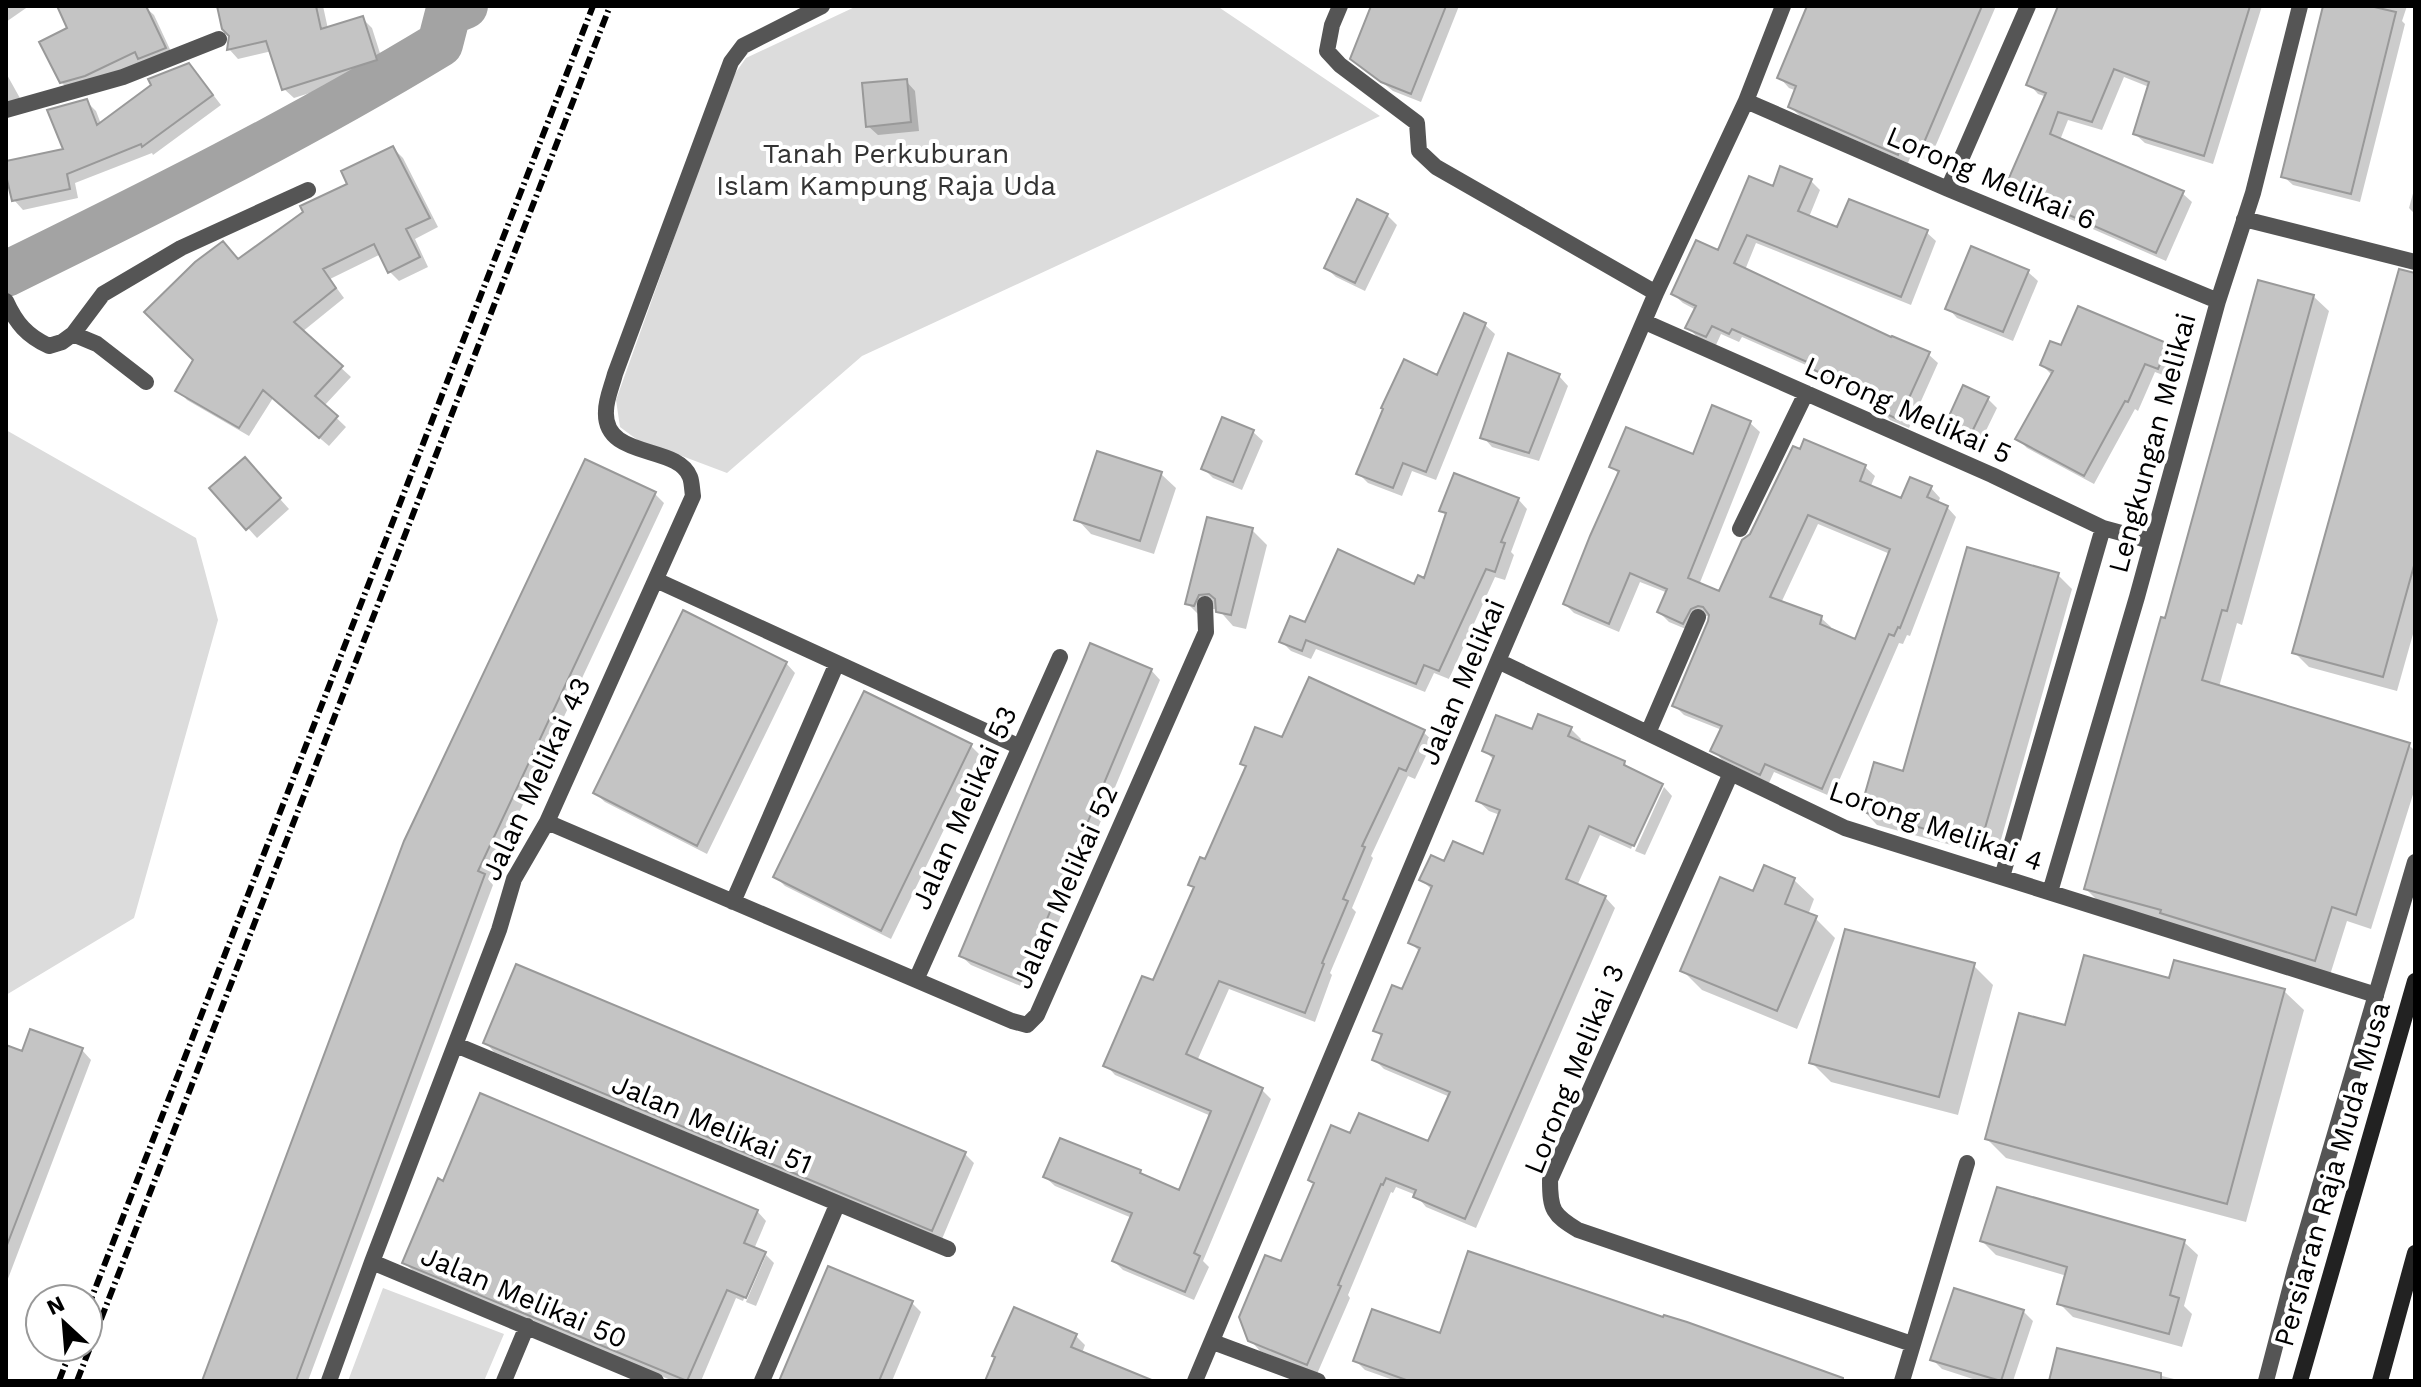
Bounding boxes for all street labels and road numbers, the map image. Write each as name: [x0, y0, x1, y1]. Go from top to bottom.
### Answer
street label: Lorong Melikai 6: [1881, 119, 2101, 237]
street label: Lengkungan Melikai: [2101, 309, 2203, 577]
street label: Lorong Melikai 5: [1799, 350, 2017, 470]
street label: Jalan Melikai: [1412, 594, 1512, 770]
street label: Jalan Melikai 43: [475, 672, 597, 886]
street label: Jalan Melikai 53: [904, 701, 1024, 915]
street label: Lorong Melikai 4: [1825, 774, 2047, 878]
street label: Jalan Melikai 52: [1005, 780, 1125, 994]
street label: Lorong Melikai 3: [1517, 959, 1631, 1179]
street label: Persiaran Raja Muda Musa: [2267, 998, 2397, 1350]
street label: Jalan Melikai 51: [607, 1067, 817, 1181]
street label: Jalan Melikai 50: [416, 1239, 632, 1355]

